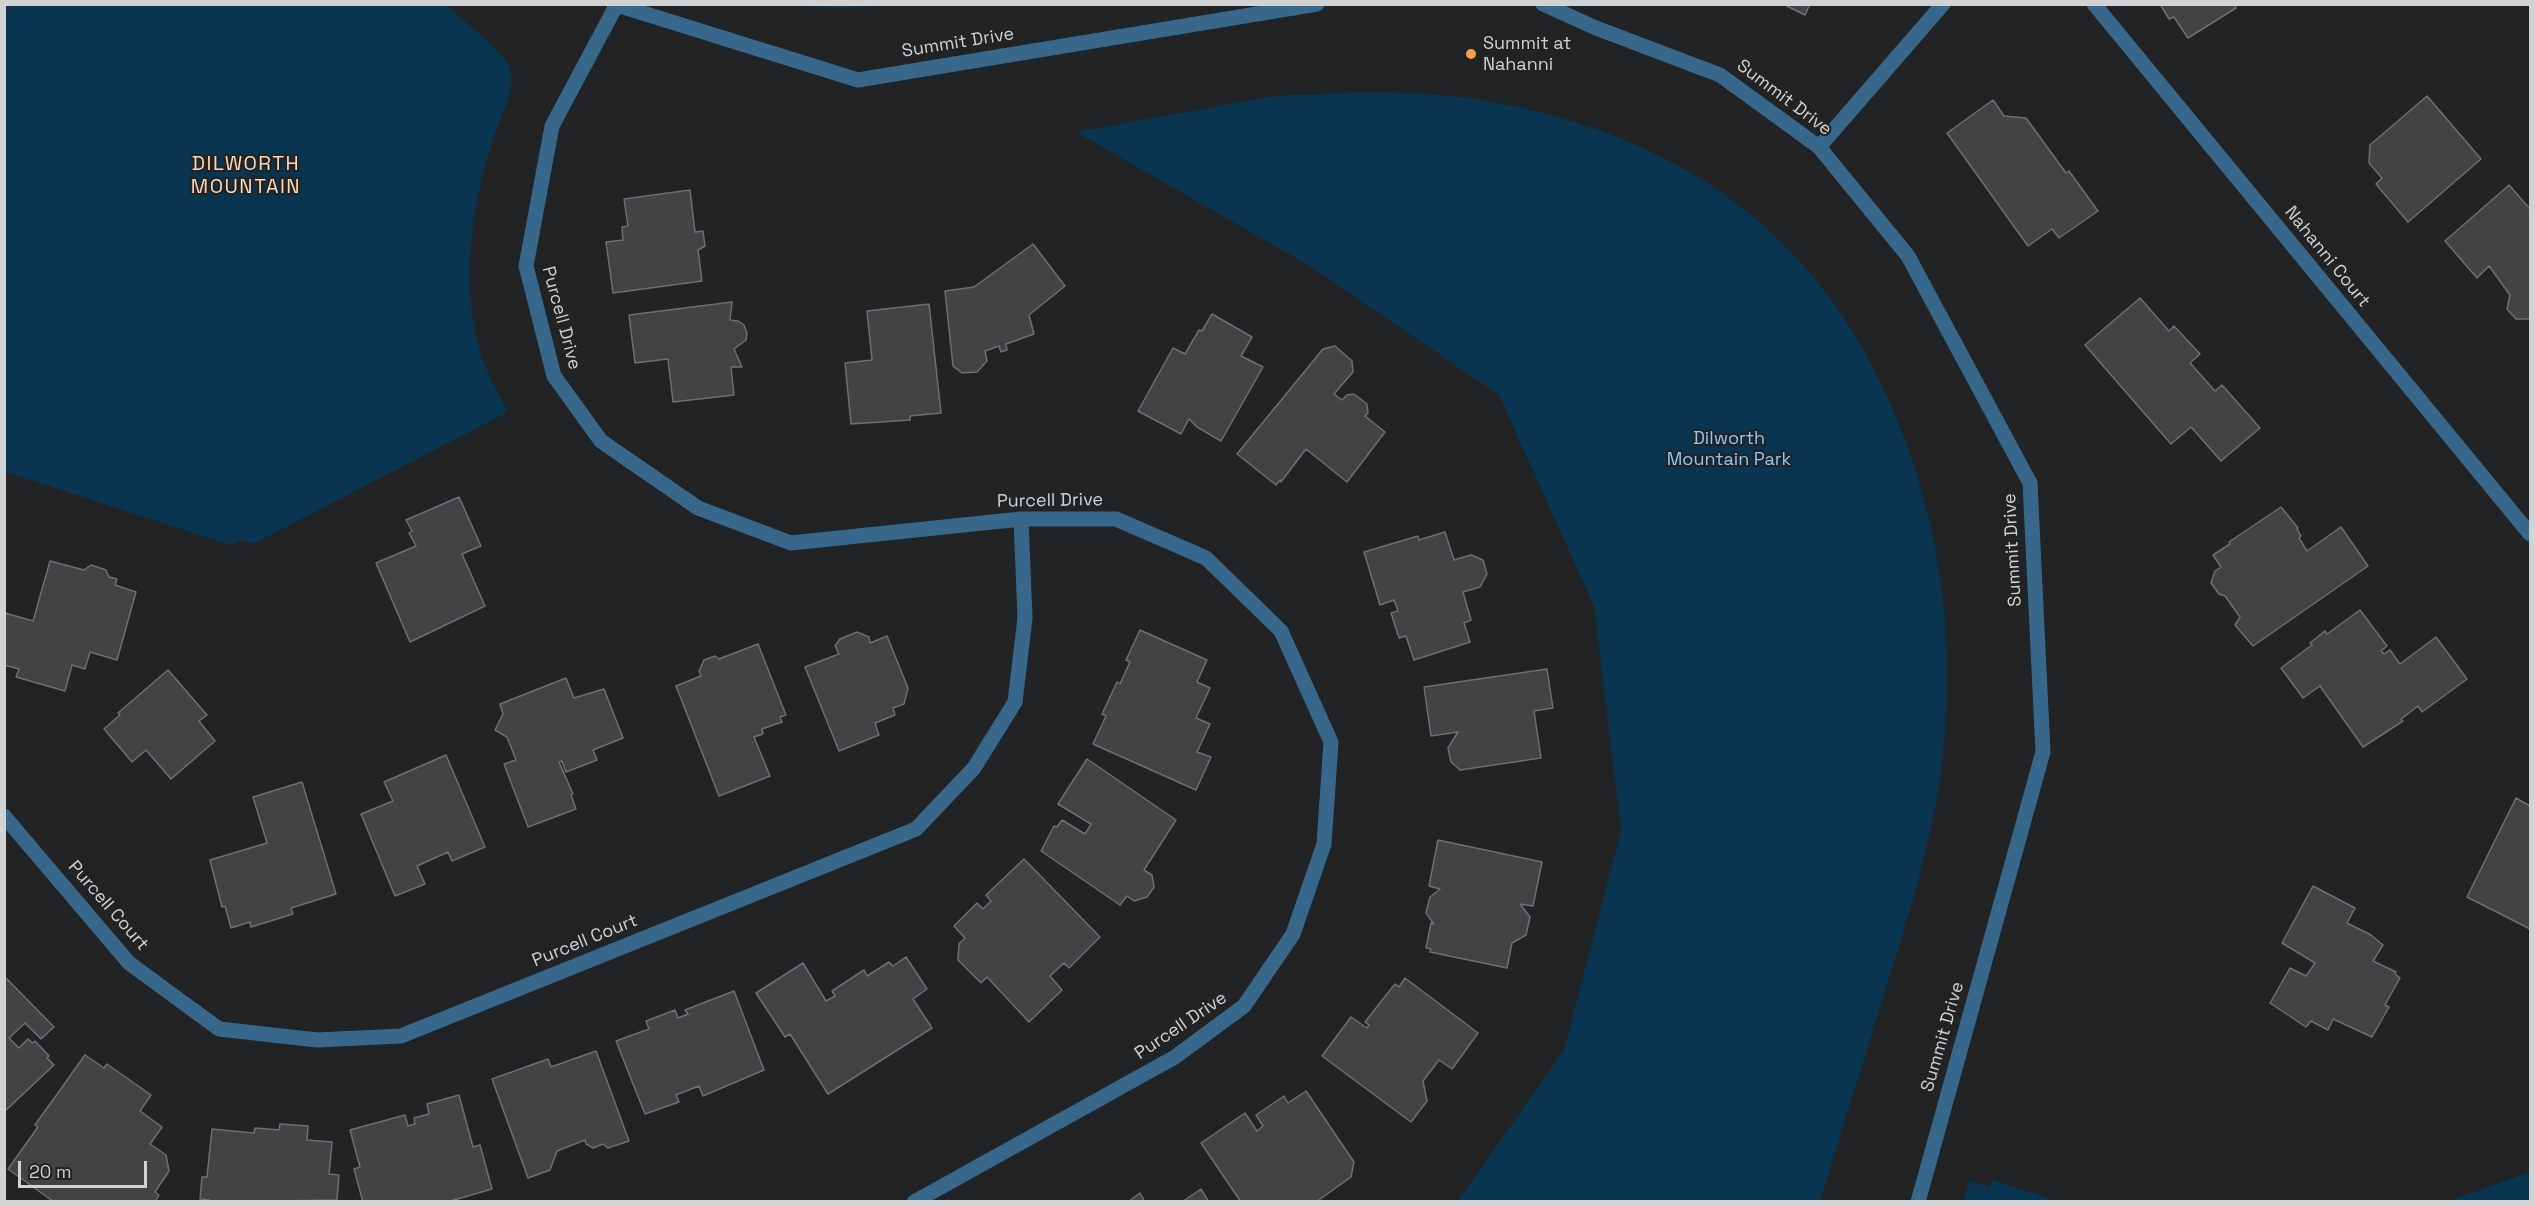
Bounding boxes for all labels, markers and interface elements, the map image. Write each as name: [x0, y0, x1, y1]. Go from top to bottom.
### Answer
street label: Summit Drive: [900, 23, 1016, 63]
place label: Summit at Nahanni: [1483, 33, 1571, 76]
marker: Summit at Nahanni: [1464, 47, 1478, 61]
street label: Summit Drive: [1732, 55, 1836, 141]
district label: DILWORTH MOUNTAIN: [191, 153, 301, 200]
street label: Nahanni Court: [2280, 202, 2374, 312]
street label: Purcell Drive: [537, 264, 585, 372]
park label: Dilworth Mountain Park: [1667, 428, 1791, 470]
street label: Purcell Drive: [997, 489, 1103, 513]
street label: Summit Drive: [1999, 493, 2027, 607]
street label: Purcell Court: [63, 857, 153, 955]
street label: Purcell Court: [529, 910, 641, 972]
street label: Summit Drive: [1917, 979, 1969, 1095]
street label: Purcell Drive: [1131, 987, 1231, 1065]
scale bar: [21, 1149, 150, 1187]
text: 20 m: [29, 1160, 72, 1183]

